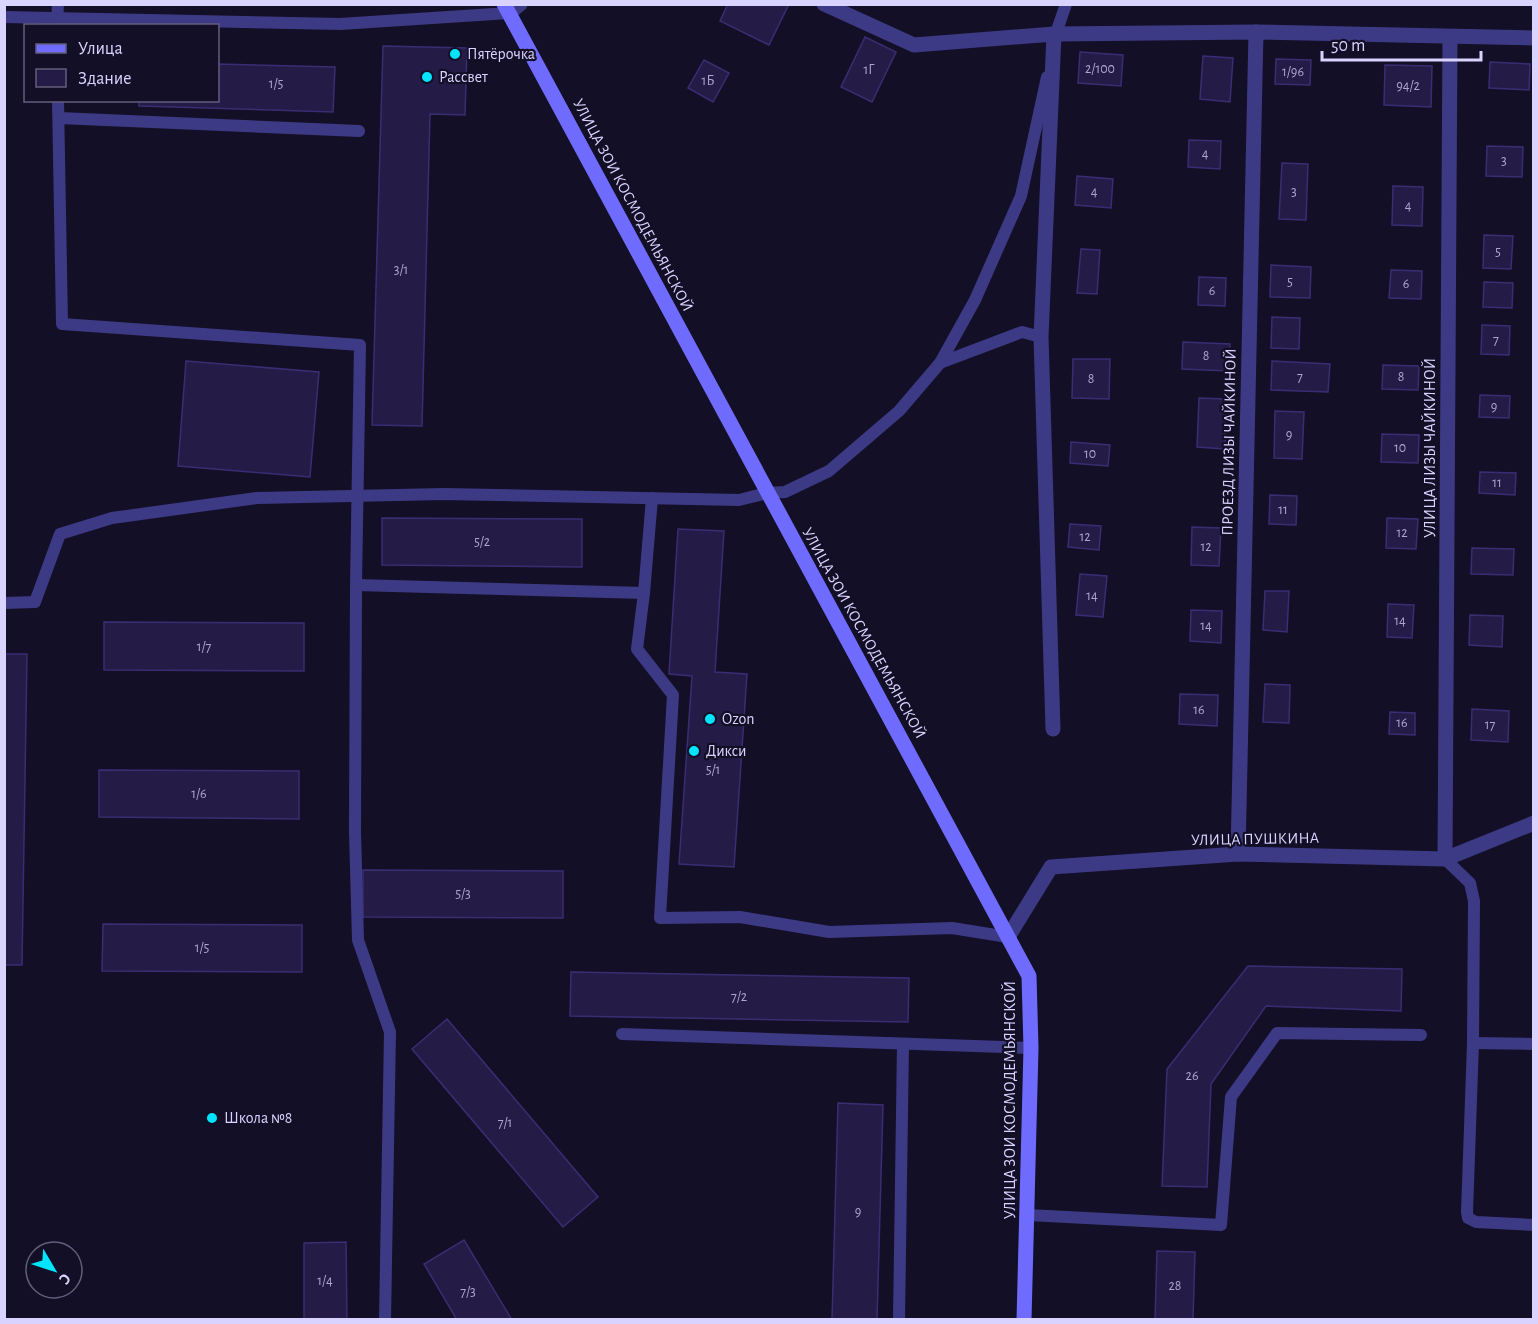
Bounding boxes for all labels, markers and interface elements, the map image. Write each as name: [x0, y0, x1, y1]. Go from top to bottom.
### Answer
legend: [24, 24, 219, 102]
scale bar: [1322, 24, 1481, 62]
text: 50 m: [1331, 37, 1365, 55]
text: Улица: [78, 40, 123, 58]
place label: Пятёрочка: [467, 46, 535, 62]
marker: Пятёрочка: [448, 47, 462, 61]
house number: 2/100: [1085, 62, 1115, 76]
house number: 1Г: [863, 63, 875, 77]
house number: 1/96: [1282, 65, 1304, 79]
place label: Рассвет: [439, 69, 488, 85]
text: Здание: [78, 70, 132, 88]
marker: Рассвет: [420, 70, 434, 84]
house number: 1Б: [702, 74, 714, 88]
house number: 1/5: [269, 77, 283, 91]
house number: 94/2: [1396, 79, 1420, 93]
street label: УЛИЦА ЗОИ КОСМОДЕМЬЯНСКОЙ: [570, 96, 697, 314]
house number: 4: [1202, 147, 1209, 161]
house number: 3: [1501, 154, 1507, 168]
house number: 4: [1091, 185, 1098, 199]
house number: 3: [1291, 185, 1297, 199]
house number: 4: [1405, 199, 1412, 213]
house number: 5: [1495, 245, 1501, 259]
house number: 3/1: [394, 263, 408, 277]
house number: 5: [1287, 275, 1293, 289]
house number: 6: [1403, 277, 1409, 291]
house number: 6: [1209, 284, 1215, 298]
house number: 7: [1493, 333, 1499, 347]
street label: ПРОЕЗД ЛИЗЫ ЧАЙКИНОЙ: [1218, 348, 1239, 536]
house number: 8: [1203, 349, 1209, 363]
street label: УЛИЦА ЛИЗЫ ЧАЙКИНОЙ: [1421, 358, 1438, 538]
house number: 7: [1297, 370, 1303, 384]
house number: 8: [1398, 370, 1404, 384]
house number: 8: [1088, 372, 1094, 386]
house number: 9: [1491, 400, 1497, 414]
house number: 9: [1286, 428, 1292, 442]
house number: 10: [1394, 441, 1406, 455]
house number: 10: [1084, 447, 1096, 461]
house number: 11: [1492, 476, 1502, 490]
house number: 11: [1278, 503, 1288, 517]
street label: УЛИЦА ЗОИ КОСМОДЕМЬЯНСКОЙ: [799, 524, 930, 741]
house number: 12: [1396, 526, 1408, 540]
house number: 12: [1079, 530, 1091, 544]
house number: 5/2: [474, 535, 490, 549]
house number: 12: [1200, 540, 1212, 554]
house number: 14: [1086, 589, 1098, 603]
house number: 14: [1394, 614, 1406, 628]
house number: 14: [1200, 619, 1212, 633]
house number: 1/7: [197, 640, 211, 654]
house number: 16: [1193, 703, 1205, 717]
place label: Ozon: [722, 711, 754, 727]
marker: Ozon: [703, 712, 717, 726]
house number: 16: [1396, 716, 1408, 730]
house number: 17: [1485, 718, 1495, 732]
place label: Дикси: [706, 743, 746, 759]
marker: Дикси: [687, 744, 701, 758]
house number: 5/1: [706, 763, 720, 777]
house number: 1/6: [191, 787, 207, 801]
street label: УЛИЦА ПУШКИНА: [1191, 830, 1320, 848]
house number: 5/3: [455, 887, 471, 901]
house number: 1/5: [195, 941, 209, 955]
street label: УЛИЦА ЗОИ КОСМОДЕМЬЯНСКОЙ: [1001, 981, 1018, 1219]
house number: 7/2: [731, 990, 747, 1004]
house number: 26: [1186, 1069, 1198, 1083]
place label: Школа №8: [224, 1110, 292, 1126]
marker: Школа №8: [205, 1111, 219, 1125]
house number: 7/1: [498, 1116, 512, 1130]
house number: 9: [855, 1205, 861, 1219]
north arrow: [24, 1240, 84, 1300]
text: С: [56, 1270, 74, 1287]
house number: 1/4: [317, 1274, 333, 1288]
house number: 28: [1168, 1279, 1182, 1293]
house number: 7/3: [460, 1285, 476, 1299]

